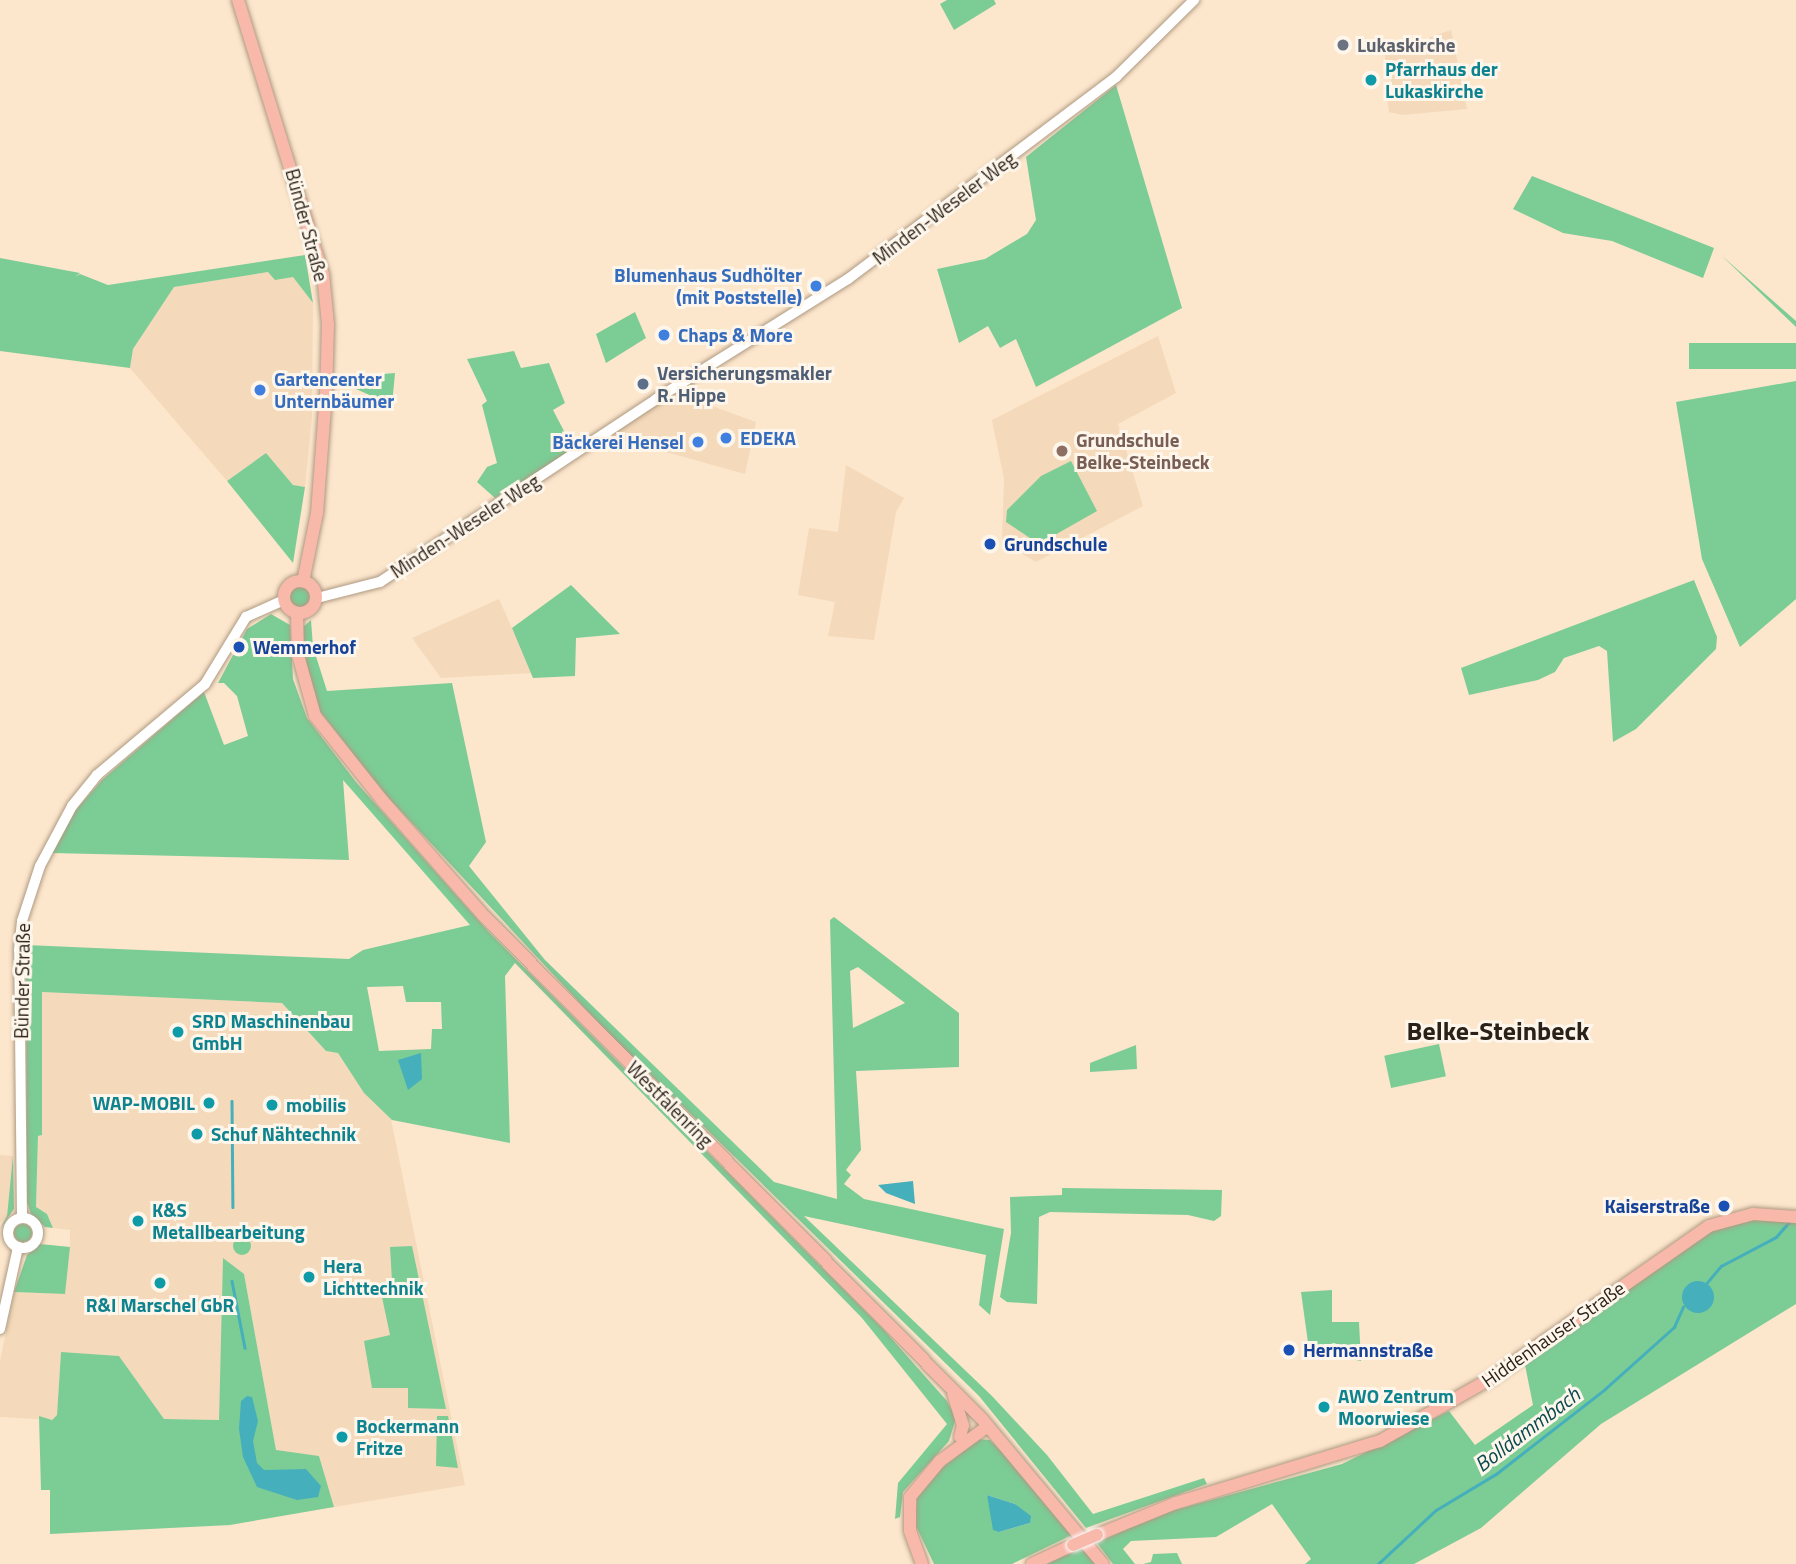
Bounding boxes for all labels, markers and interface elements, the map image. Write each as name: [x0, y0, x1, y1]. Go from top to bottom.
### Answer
place label: Lukaskirche: [1357, 34, 1455, 56]
marker: Lukaskirche: [1335, 37, 1351, 53]
place label: Pfarrhaus der Lukaskirche: [1385, 58, 1498, 102]
marker: Pfarrhaus der Lukaskirche: [1363, 72, 1379, 88]
street label: Minden-Weseler Weg: [868, 147, 1020, 269]
street label: Bünder Straße: [281, 166, 333, 284]
place label: Blumenhaus Sudhölter (mit Poststelle): [614, 264, 802, 308]
marker: Blumenhaus Sudhölter (mit Poststelle): [808, 278, 824, 294]
place label: Chaps & More: [678, 324, 793, 346]
marker: Chaps & More: [656, 327, 672, 343]
place label: Versicherungsmakler R. Hippe: [657, 362, 832, 406]
place label: Gartencenter Unternbäumer: [274, 368, 394, 412]
marker: Versicherungsmakler R. Hippe: [635, 376, 651, 392]
marker: Gartencenter Unternbäumer: [252, 382, 268, 398]
place label: EDEKA: [740, 427, 796, 449]
place label: Grundschule Belke-Steinbeck: [1076, 429, 1210, 473]
marker: EDEKA: [718, 430, 734, 446]
place label: Bäckerei Hensel: [552, 431, 684, 453]
marker: Bäckerei Hensel: [690, 434, 706, 450]
marker: Grundschule Belke-Steinbeck: [1054, 443, 1070, 459]
street label: Minden-Weseler Weg: [386, 469, 544, 583]
place label: Grundschule: [1004, 533, 1107, 555]
marker: Grundschule: [982, 536, 998, 552]
place label: Wemmerhof: [253, 636, 356, 658]
marker: Wemmerhof: [231, 639, 247, 655]
street label: Bünder Straße: [10, 923, 34, 1039]
place label: SRD Maschinenbau GmbH: [192, 1010, 351, 1054]
district label: Belke-Steinbeck: [1407, 1015, 1589, 1047]
marker: SRD Maschinenbau GmbH: [170, 1024, 186, 1040]
street label: Westfalenring: [622, 1056, 718, 1152]
place label: WAP-MOBIL: [93, 1092, 195, 1114]
place label: mobilis: [286, 1094, 346, 1116]
marker: WAP-MOBIL: [201, 1095, 217, 1111]
marker: mobilis: [264, 1097, 280, 1113]
place label: Schuf Nähtechnik: [211, 1123, 356, 1145]
marker: Schuf Nähtechnik: [189, 1126, 205, 1142]
place label: Kaiserstraße: [1605, 1195, 1710, 1217]
marker: Kaiserstraße: [1716, 1198, 1732, 1214]
place label: K&S Metallbearbeitung: [152, 1199, 305, 1243]
marker: K&S Metallbearbeitung: [130, 1213, 146, 1229]
place label: Hera Lichttechnik: [323, 1255, 424, 1299]
marker: Hera Lichttechnik: [301, 1269, 317, 1285]
marker: R&I Marschel GbR: [152, 1275, 168, 1291]
street label: Hiddenhauser Straße: [1477, 1276, 1629, 1392]
place label: R&I Marschel GbR: [86, 1294, 234, 1316]
place label: Hermannstraße: [1303, 1339, 1433, 1361]
marker: Hermannstraße: [1281, 1342, 1297, 1358]
water label: Bolldammbach: [1469, 1381, 1585, 1477]
place label: AWO Zentrum Moorwiese: [1338, 1385, 1454, 1429]
marker: AWO Zentrum Moorwiese: [1316, 1399, 1332, 1415]
place label: Bockermann Fritze: [356, 1415, 459, 1459]
marker: Bockermann Fritze: [334, 1429, 350, 1445]

